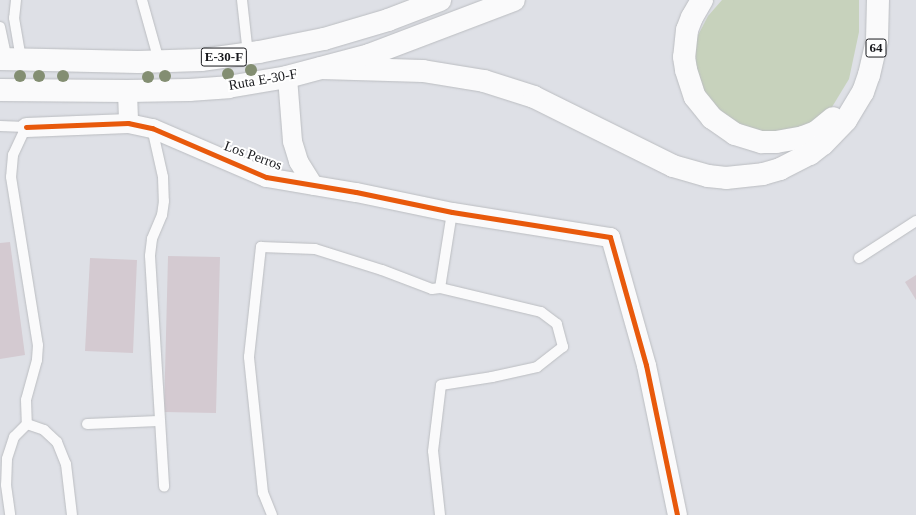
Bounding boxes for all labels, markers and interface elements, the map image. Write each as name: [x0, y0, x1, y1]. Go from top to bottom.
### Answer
road number: 64: [865, 37, 887, 59]
road number: E-30-F: [200, 46, 248, 68]
street label: Ruta E-30-F: [227, 66, 299, 94]
street label: Los Perros: [222, 138, 284, 174]

